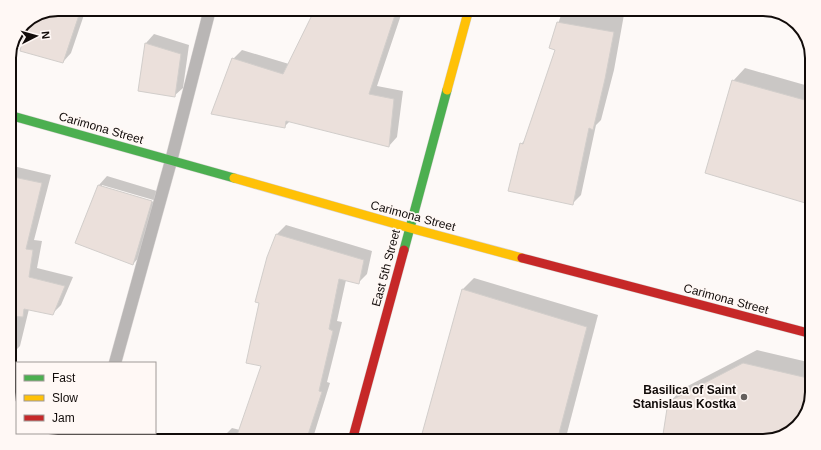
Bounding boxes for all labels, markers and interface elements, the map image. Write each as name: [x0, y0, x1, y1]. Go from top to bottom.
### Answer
north arrow: [16, 16, 56, 56]
text: N: [40, 30, 52, 40]
street label: Carimona Street: [57, 109, 146, 147]
street label: Carimona Street: [369, 198, 458, 234]
street label: East 5th Street: [369, 227, 403, 308]
street label: Carimona Street: [682, 281, 771, 317]
legend: [16, 362, 156, 434]
text: Fast: [52, 371, 76, 385]
place label: Basilica of Saint Stanislaus Kostka: [633, 383, 736, 411]
text: Slow: [52, 391, 78, 405]
marker: Basilica of Saint Stanislaus Kostka: [739, 392, 749, 402]
text: Jam: [52, 411, 75, 425]

